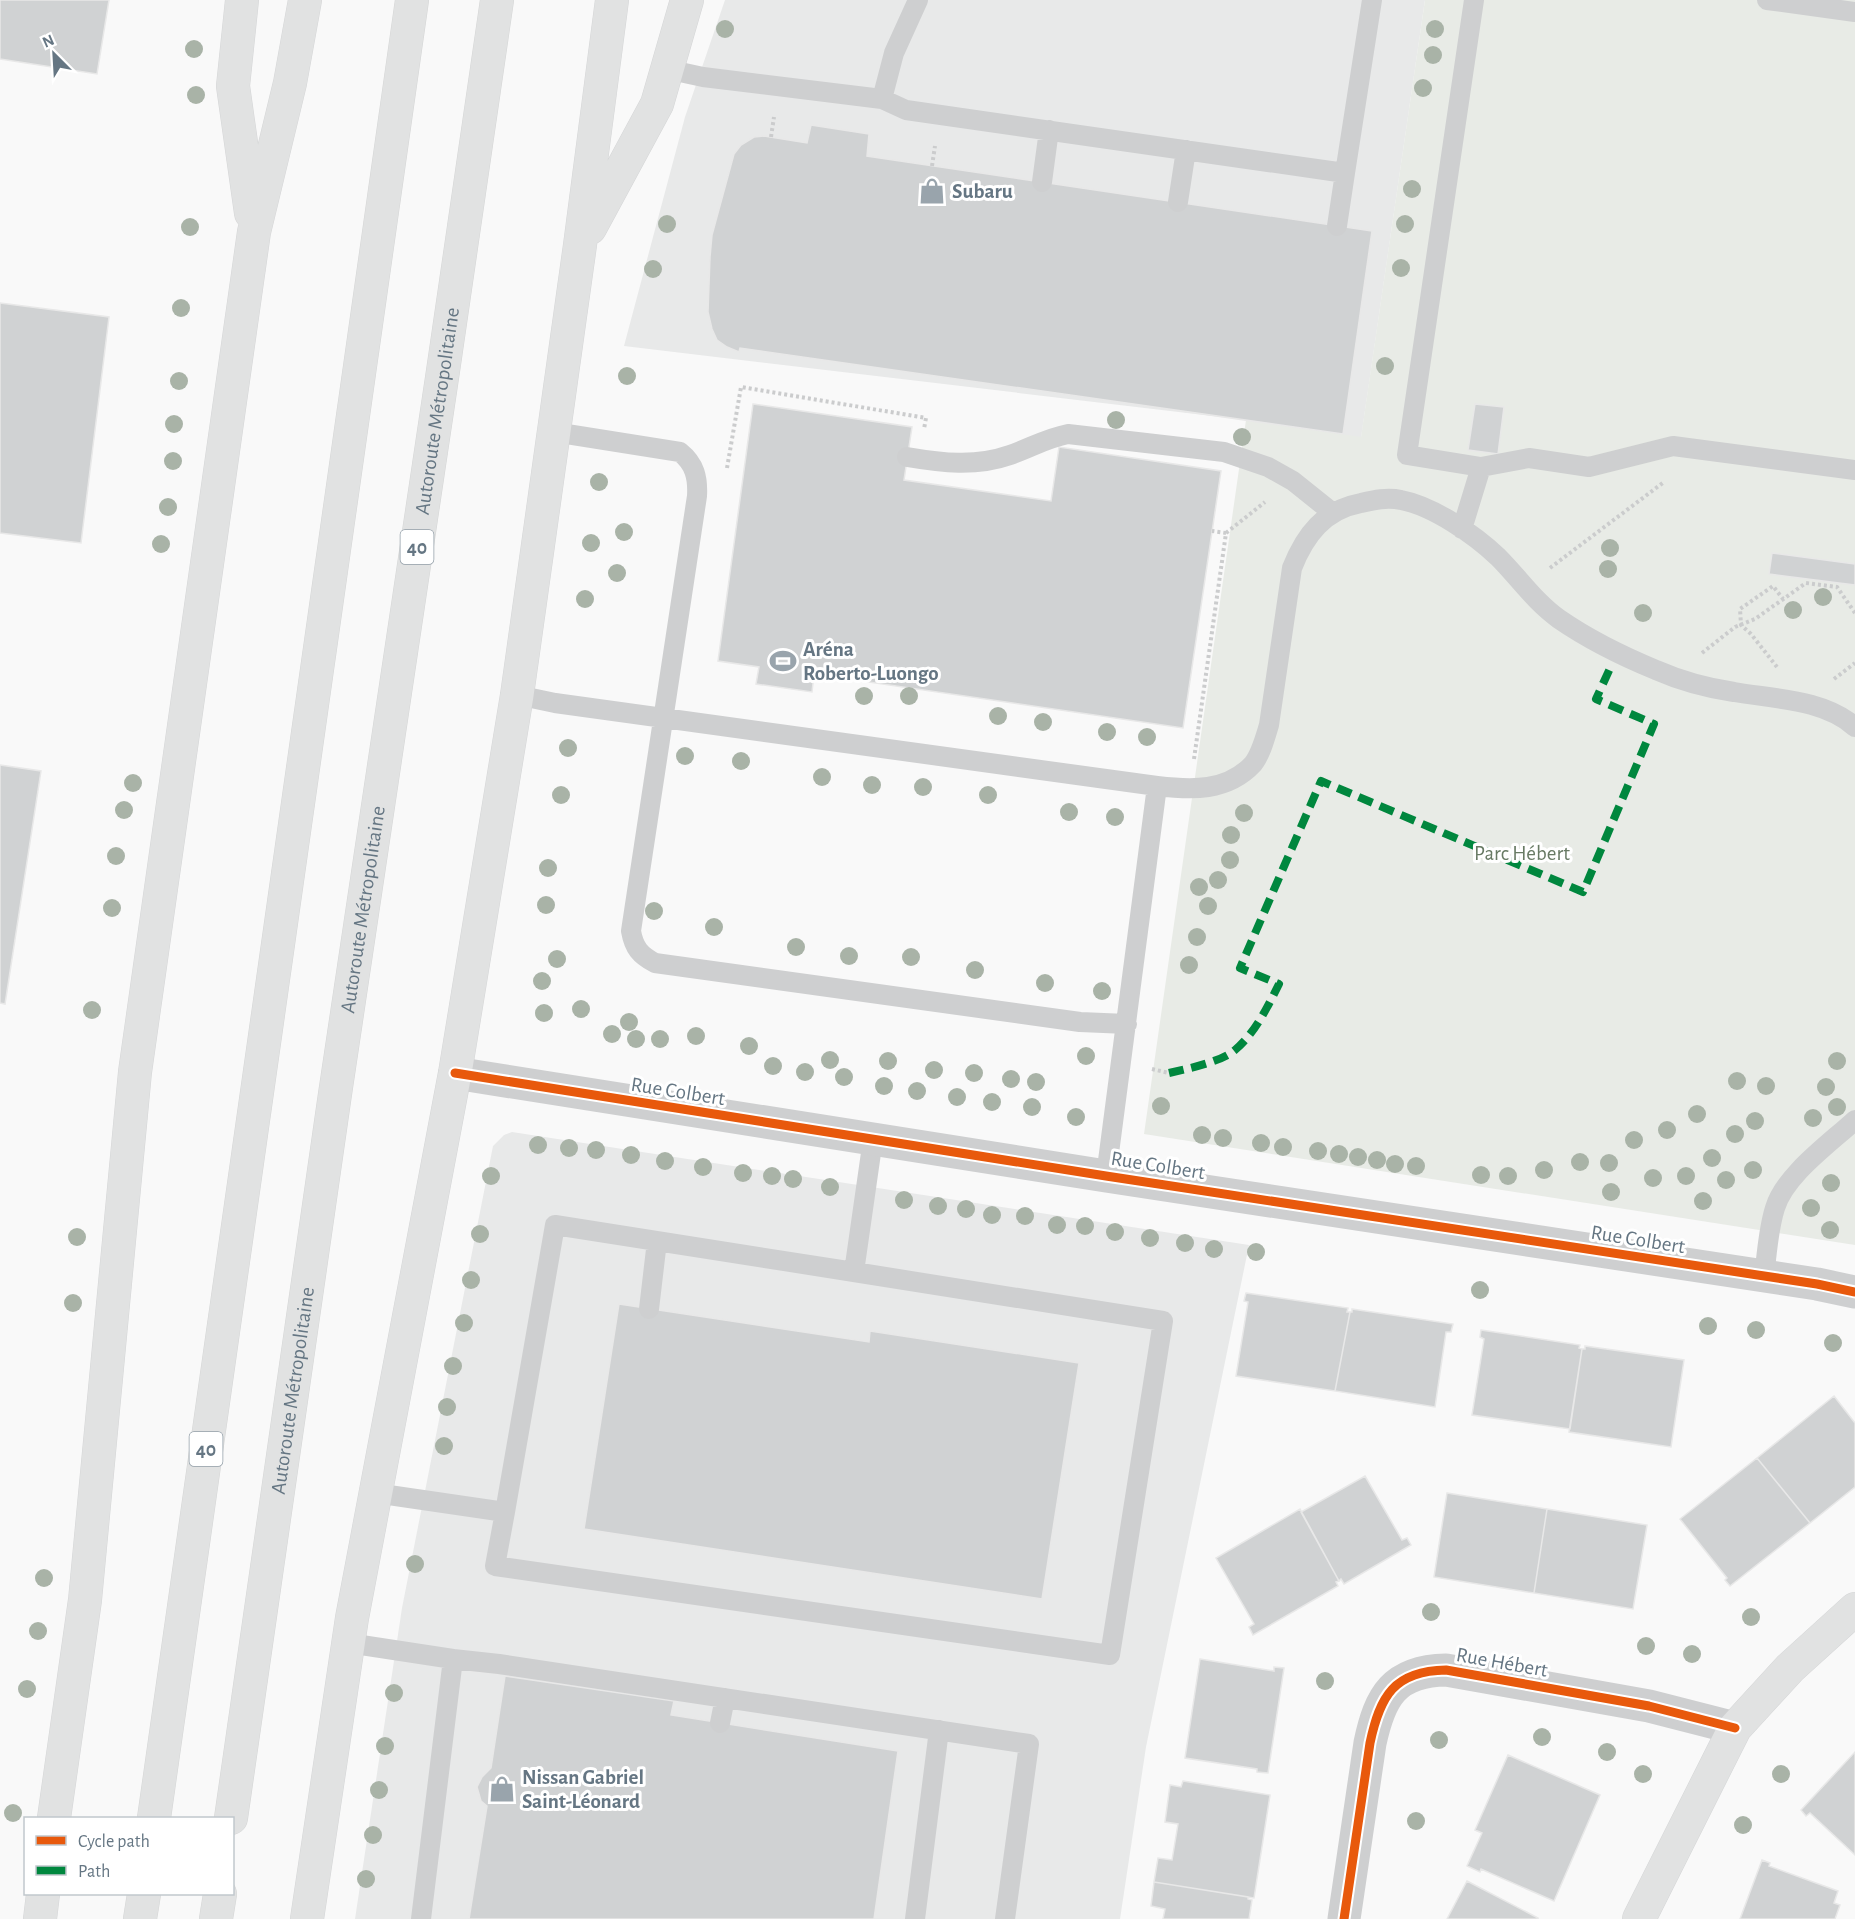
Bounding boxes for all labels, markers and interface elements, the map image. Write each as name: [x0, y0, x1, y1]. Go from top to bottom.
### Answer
north arrow: [24, 24, 84, 84]
text: N: [40, 32, 57, 51]
shop icon: Subaru: [917, 176, 947, 206]
place label: Subaru: [952, 181, 1013, 202]
street label: Autoroute Métropolitaine: [412, 306, 463, 516]
road number: 40: [400, 530, 434, 564]
place label: Aréna Roberto-Luongo: [803, 639, 939, 684]
sports icon: Aréna Roberto-Luongo: [768, 646, 798, 676]
street label: Autoroute Métropolitaine: [337, 805, 389, 1015]
park label: Parc Hébert: [1474, 843, 1570, 864]
street label: Rue Colbert: [629, 1074, 727, 1109]
street label: Rue Colbert: [1109, 1148, 1207, 1183]
street label: Rue Colbert: [1589, 1222, 1687, 1257]
street label: Autoroute Métropolitaine: [268, 1285, 318, 1496]
road number: 40: [190, 1432, 222, 1466]
street label: Rue Hébert: [1454, 1644, 1550, 1681]
place label: Nissan Gabriel Saint-Léonard: [522, 1767, 644, 1812]
shop icon: Nissan Gabriel Saint-Léonard: [487, 1774, 517, 1804]
legend: [24, 1817, 234, 1895]
text: Cycle path: [78, 1833, 150, 1851]
text: Path: [78, 1863, 110, 1881]

